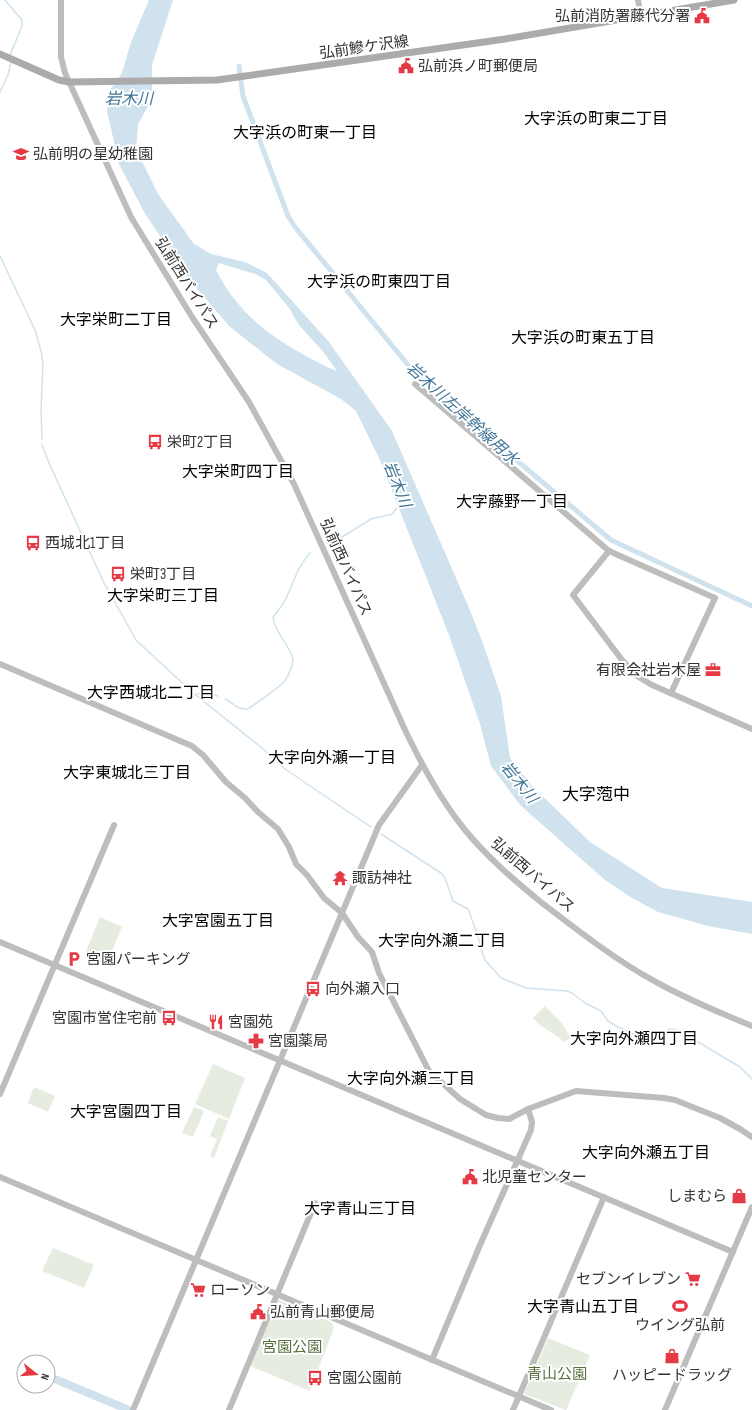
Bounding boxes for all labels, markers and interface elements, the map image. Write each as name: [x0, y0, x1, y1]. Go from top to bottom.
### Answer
place label: 弘前消防署藤代分署: [555, 7, 690, 26]
public building icon: 弘前消防署藤代分署: [693, 7, 711, 25]
street label: 弘前鰺ケ沢線: [318, 32, 410, 63]
public building icon: 弘前浜ノ町郵便局: [397, 57, 415, 75]
place label: 弘前浜ノ町郵便局: [418, 57, 538, 76]
water label: 岩木川: [105, 90, 155, 109]
district label: 大字浜の町東二丁目: [524, 110, 668, 129]
district label: 大字浜の町東一丁目: [233, 124, 377, 143]
school or university icon: 弘前明の星幼稚園: [12, 145, 30, 163]
place label: 弘前明の星幼稚園: [33, 145, 153, 164]
street label: 弘前西バイパス: [151, 234, 222, 333]
district label: 大字浜の町東四丁目: [307, 273, 451, 292]
district label: 大字栄町二丁目: [60, 311, 172, 330]
district label: 大字浜の町東五丁目: [511, 329, 655, 348]
water label: 岩木川左岸幹線用水: [402, 359, 523, 471]
bus stop icon: 栄町2丁目: [146, 433, 164, 451]
place label: 栄町2丁目: [167, 433, 233, 452]
water label: 岩木川: [379, 459, 415, 512]
district label: 大字栄町四丁目: [182, 463, 294, 482]
district label: 大字藤野一丁目: [456, 493, 568, 512]
street label: 弘前西バイパス: [316, 516, 376, 619]
bus stop icon: 西城北1丁目: [24, 534, 42, 552]
place label: 西城北1丁目: [45, 534, 125, 553]
bus stop icon: 栄町3丁目: [109, 565, 127, 583]
place label: 栄町3丁目: [130, 565, 196, 584]
district label: 大字栄町三丁目: [107, 587, 219, 606]
place label: 有限会社岩木屋: [596, 661, 701, 680]
office icon: 有限会社岩木屋: [704, 661, 722, 679]
district label: 大字西城北二丁目: [87, 684, 215, 703]
district label: 大字向外瀬一丁目: [268, 749, 396, 768]
water label: 岩木川: [496, 758, 543, 809]
district label: 大字東城北三丁目: [63, 764, 191, 783]
district label: 大字萢中: [562, 785, 630, 805]
street label: 弘前西バイパス: [487, 834, 578, 917]
temple icon: 諏訪神社: [331, 869, 349, 887]
place label: 諏訪神社: [352, 869, 412, 888]
district label: 大字宮園五丁目: [162, 912, 274, 931]
district label: 大字向外瀬二丁目: [378, 932, 506, 951]
parking icon: 宮園パーキング: [65, 950, 83, 968]
place label: 宮園パーキング: [86, 950, 191, 969]
bus stop icon: 向外瀬入口: [304, 980, 322, 998]
place label: 向外瀬入口: [325, 980, 400, 999]
place label: 宮園市営住宅前: [52, 1009, 157, 1028]
bus stop icon: 宮園市営住宅前: [160, 1009, 178, 1027]
restaurant icon: 宮園苑: [207, 1013, 225, 1031]
place label: 宮園苑: [228, 1013, 273, 1032]
district label: 大字向外瀬四丁目: [570, 1030, 698, 1049]
pharmacy icon: 宮園薬局: [247, 1032, 265, 1050]
place label: 宮園薬局: [268, 1032, 328, 1051]
district label: 大字向外瀬三丁目: [347, 1070, 475, 1089]
district label: 大字宮園四丁目: [70, 1103, 182, 1122]
district label: 大字向外瀬五丁目: [582, 1144, 710, 1163]
public building icon: 北児童センター: [461, 1168, 479, 1186]
place label: 北児童センター: [482, 1168, 587, 1187]
place label: しまむら: [667, 1187, 727, 1206]
shop icon: しまむら: [730, 1187, 748, 1205]
district label: 大字青山三丁目: [304, 1200, 416, 1219]
place label: セブンイレブン: [576, 1270, 681, 1289]
supermarket icon: セブンイレブン: [684, 1270, 702, 1288]
supermarket icon: ローソン: [189, 1281, 207, 1299]
place label: ローソン: [210, 1281, 270, 1300]
sports icon: ウイング弘前: [671, 1297, 689, 1315]
district label: 大字青山五丁目: [527, 1298, 639, 1317]
public building icon: 弘前青山郵便局: [249, 1303, 267, 1321]
place label: 弘前青山郵便局: [270, 1303, 375, 1322]
place label: ウイング弘前: [635, 1316, 725, 1335]
park label: 宮園公園: [262, 1338, 322, 1357]
shop icon: ハッピードラッグ: [663, 1347, 681, 1365]
north arrow: [16, 1354, 56, 1394]
park label: 青山公園: [527, 1365, 587, 1384]
place label: ハッピードラッグ: [612, 1366, 732, 1385]
bus stop icon: 宮園公園前: [306, 1369, 324, 1387]
place label: 宮園公園前: [327, 1369, 402, 1388]
text: N: [38, 1372, 52, 1382]

